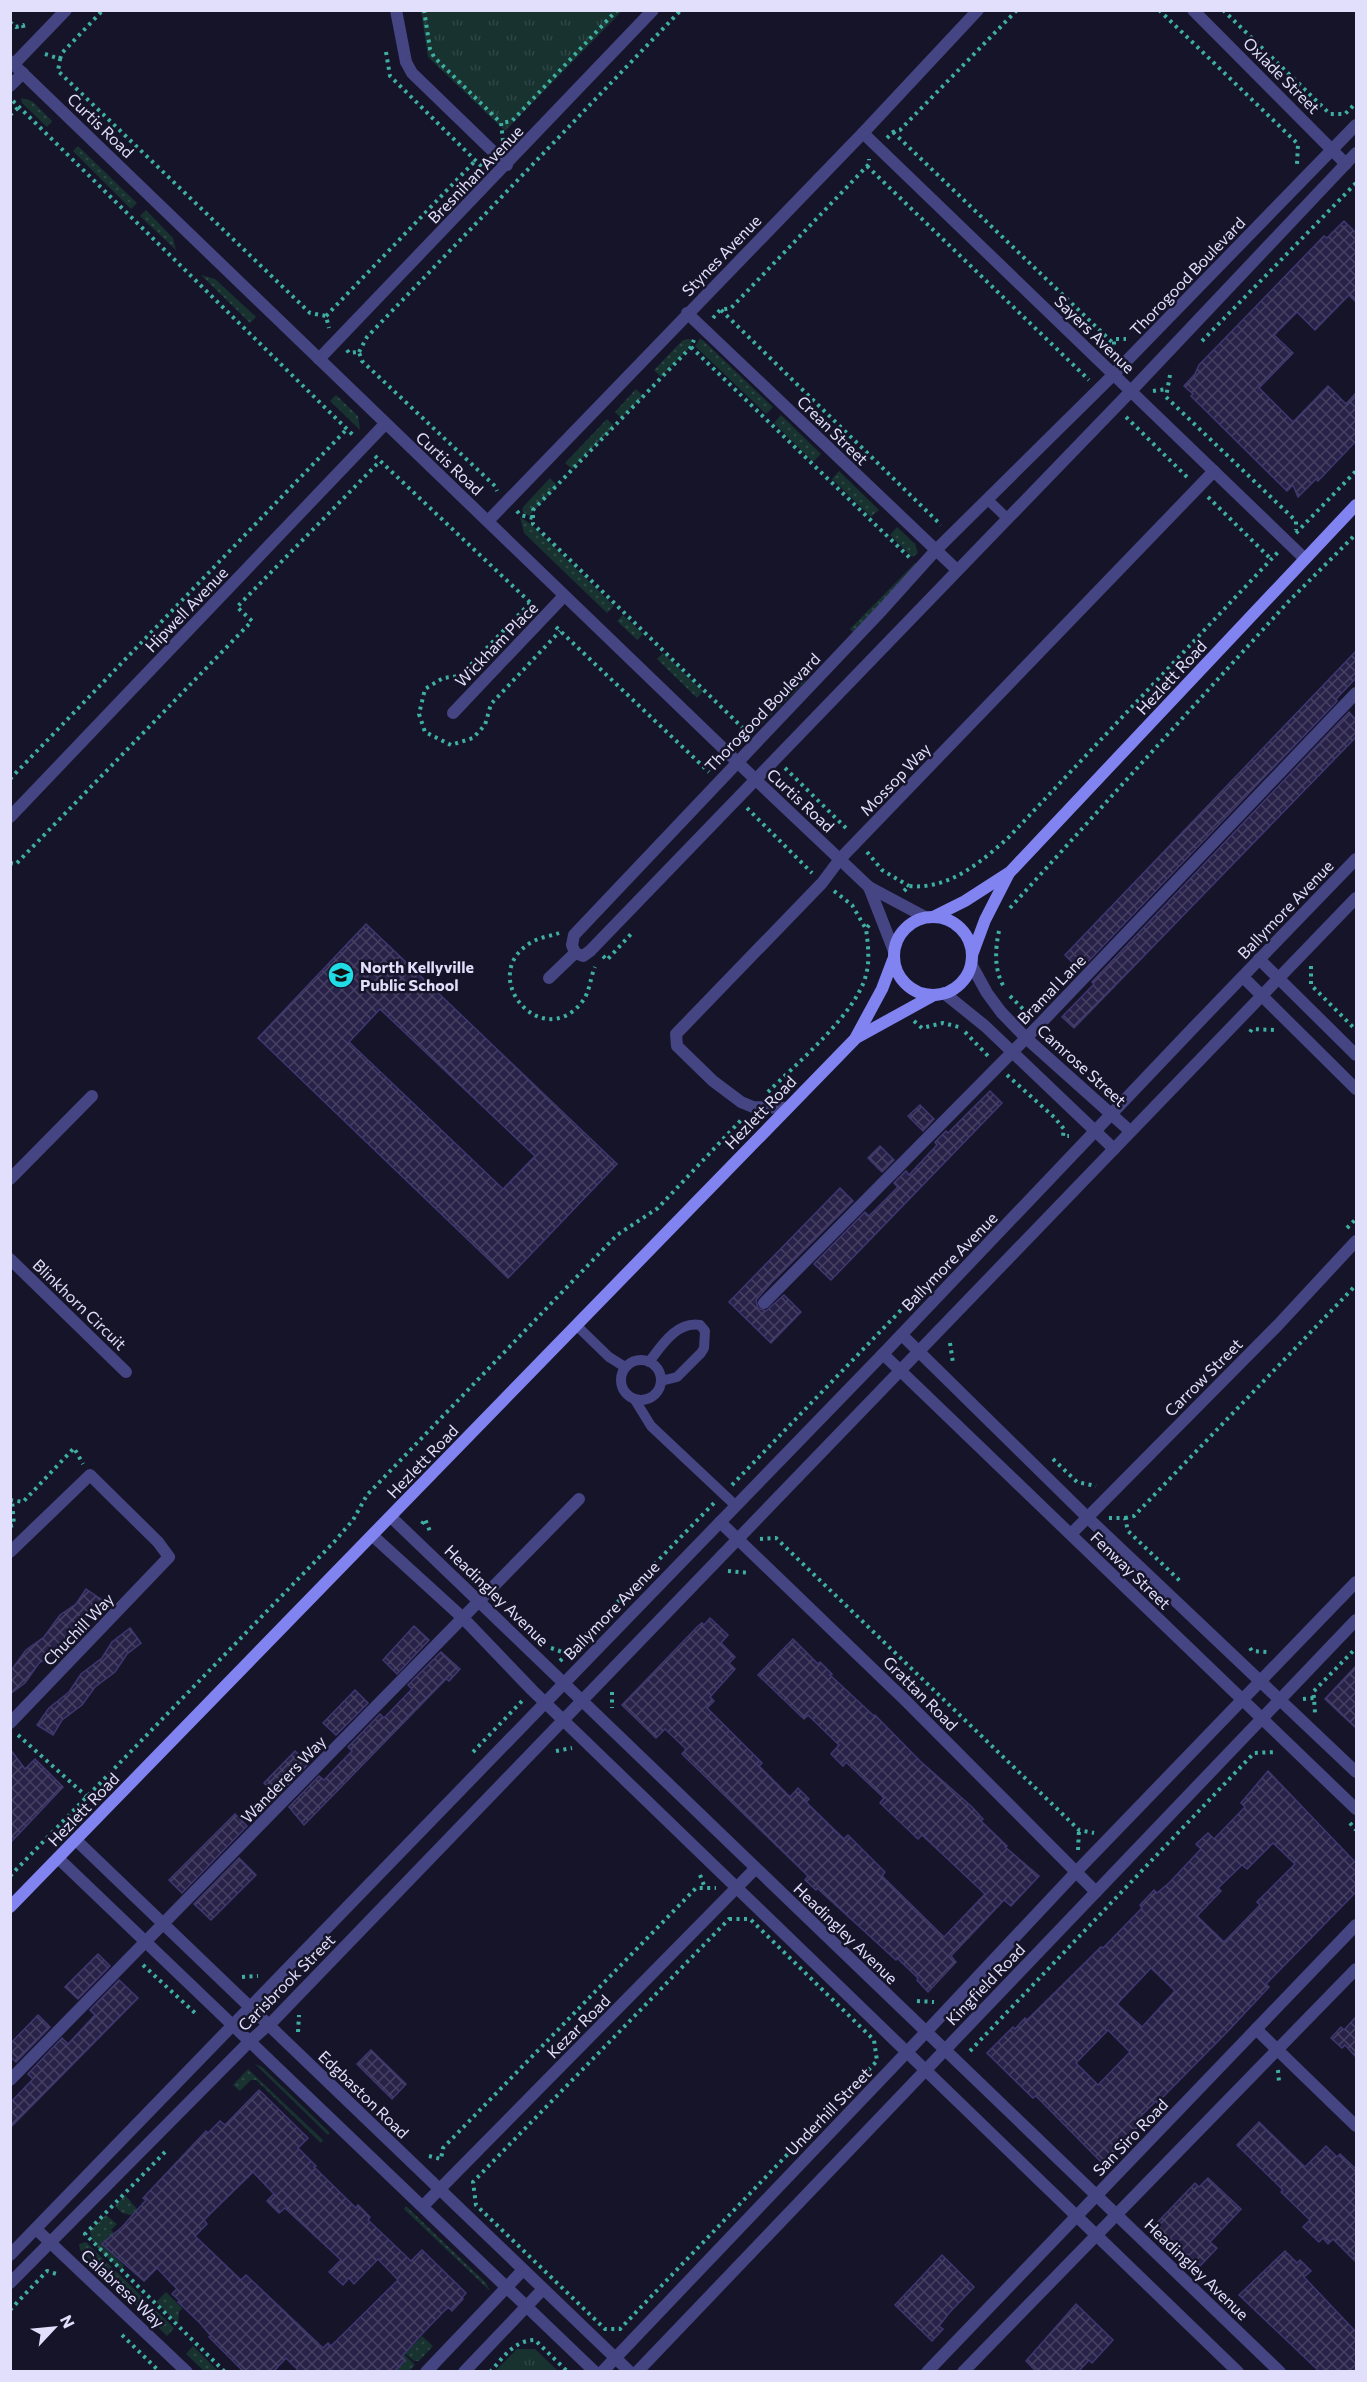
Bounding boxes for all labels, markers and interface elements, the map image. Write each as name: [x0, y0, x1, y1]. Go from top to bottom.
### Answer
street label: Oxlade Street: [1240, 33, 1324, 117]
street label: Curtis Road: [64, 89, 138, 161]
street label: Bresnihan Avenue: [424, 121, 526, 227]
street label: Stynes Avenue: [678, 211, 764, 299]
street label: Thorogood Boulevard: [1125, 213, 1249, 339]
street label: Sayers Avenue: [1051, 291, 1139, 377]
street label: Crean Street: [794, 391, 873, 469]
street label: Curtis Road: [413, 427, 487, 499]
street label: Hipwell Avenue: [141, 563, 231, 655]
street label: Wickham Place: [451, 598, 541, 690]
street label: Hezlett Road: [1132, 636, 1210, 718]
street label: Thorogood Boulevard: [700, 649, 824, 775]
street label: Mossop Way: [856, 739, 934, 819]
street label: Curtis Road: [764, 764, 838, 836]
street label: Ballymore Avenue: [1233, 856, 1337, 962]
street label: Bramal Lane: [1013, 950, 1089, 1028]
place label: North Kellyville Public School: [360, 957, 474, 994]
school or university icon: North Kellyville Public School: [326, 960, 356, 990]
street label: Camrose Street: [1034, 1020, 1131, 1110]
street label: Hezlett Road: [720, 1071, 800, 1153]
street label: Ballymore Avenue: [897, 1208, 1001, 1314]
street label: Blinkhorn Circuit: [29, 1255, 131, 1354]
street label: Carrow Street: [1160, 1334, 1246, 1420]
street label: Hezlett Road: [382, 1420, 462, 1502]
street label: Fenway Street: [1087, 1527, 1175, 1613]
street label: Headingley Avenue: [441, 1541, 553, 1649]
street label: Ballymore Avenue: [559, 1557, 663, 1663]
street label: Chuchill Way: [39, 1589, 117, 1669]
street label: Grattan Road: [880, 1652, 962, 1734]
street label: Wanderers Way: [237, 1732, 329, 1826]
street label: Hezlett Road: [43, 1768, 123, 1850]
street label: Headingley Avenue: [790, 1879, 902, 1987]
street label: Carisbrook Street: [234, 1929, 339, 2034]
street label: Kingfield Road: [942, 1940, 1028, 2028]
street label: Kezar Road: [542, 1990, 614, 2062]
street label: Edgbaston Road: [315, 2046, 413, 2142]
street label: Underhill Street: [781, 2063, 875, 2159]
street label: San Siro Road: [1089, 2095, 1171, 2179]
street label: Headingley Avenue: [1141, 2215, 1253, 2323]
street label: Calabrese Way: [78, 2245, 168, 2331]
north arrow: [24, 2298, 84, 2358]
text: N: [57, 2312, 79, 2331]

